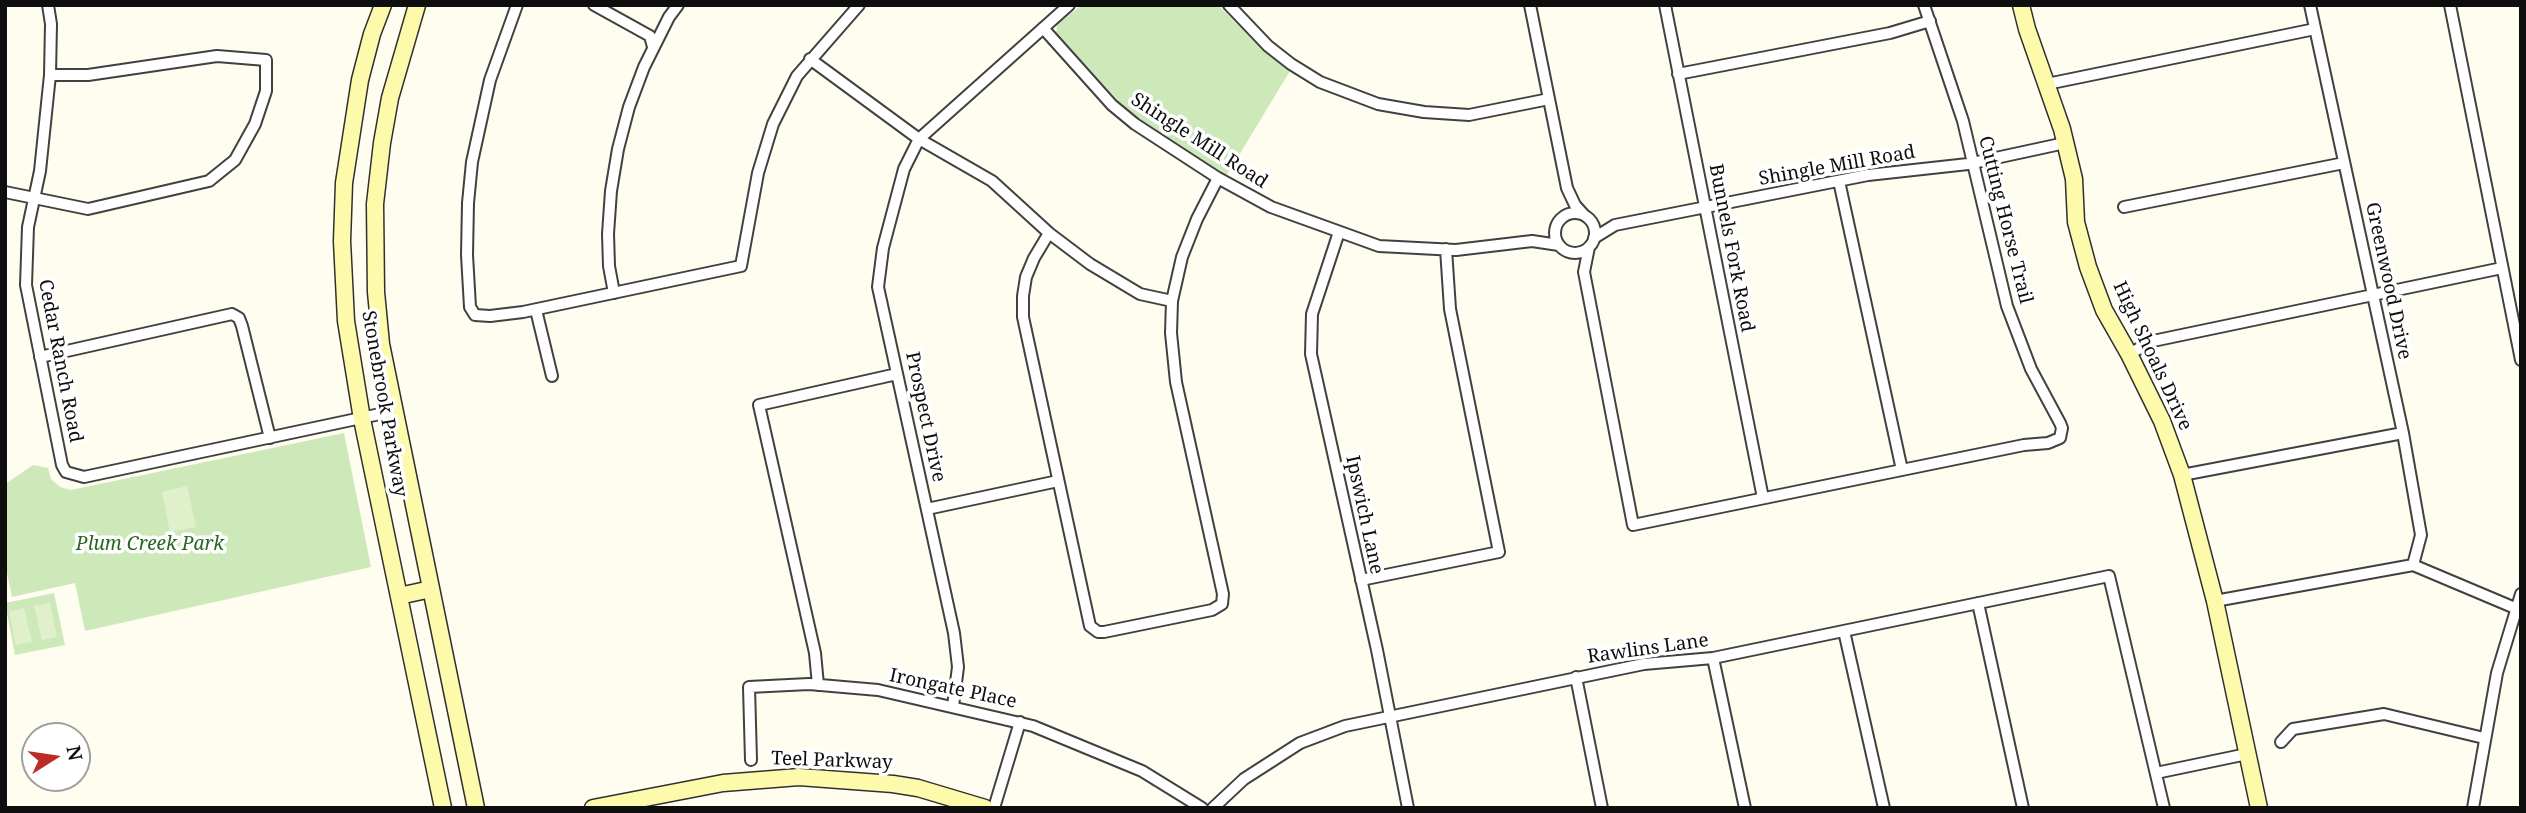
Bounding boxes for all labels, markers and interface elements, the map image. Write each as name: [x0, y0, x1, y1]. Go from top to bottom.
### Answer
street label: Shingle Mill Road: [1126, 88, 1272, 194]
street label: Cutting Horse Trail: [1973, 134, 2037, 306]
street label: Shingle Mill Road: [1757, 141, 1917, 191]
street label: Bunnels Fork Road: [1704, 162, 1758, 334]
street label: Greenwood Drive: [2360, 200, 2416, 362]
street label: Cedar Ranch Road: [33, 278, 87, 444]
street label: High Shoals Drive: [2107, 278, 2197, 434]
street label: Stonebrook Parkway: [356, 309, 412, 499]
street label: Prospect Drive: [900, 350, 950, 484]
street label: Ipswich Lane: [1340, 453, 1388, 577]
park label: Plum Creek Park: [76, 534, 224, 556]
street label: Rawlins Lane: [1586, 629, 1710, 669]
street label: Irongate Place: [887, 664, 1019, 714]
north arrow: [21, 722, 91, 792]
text: N: [60, 743, 89, 763]
street label: Teel Parkway: [771, 747, 893, 775]

